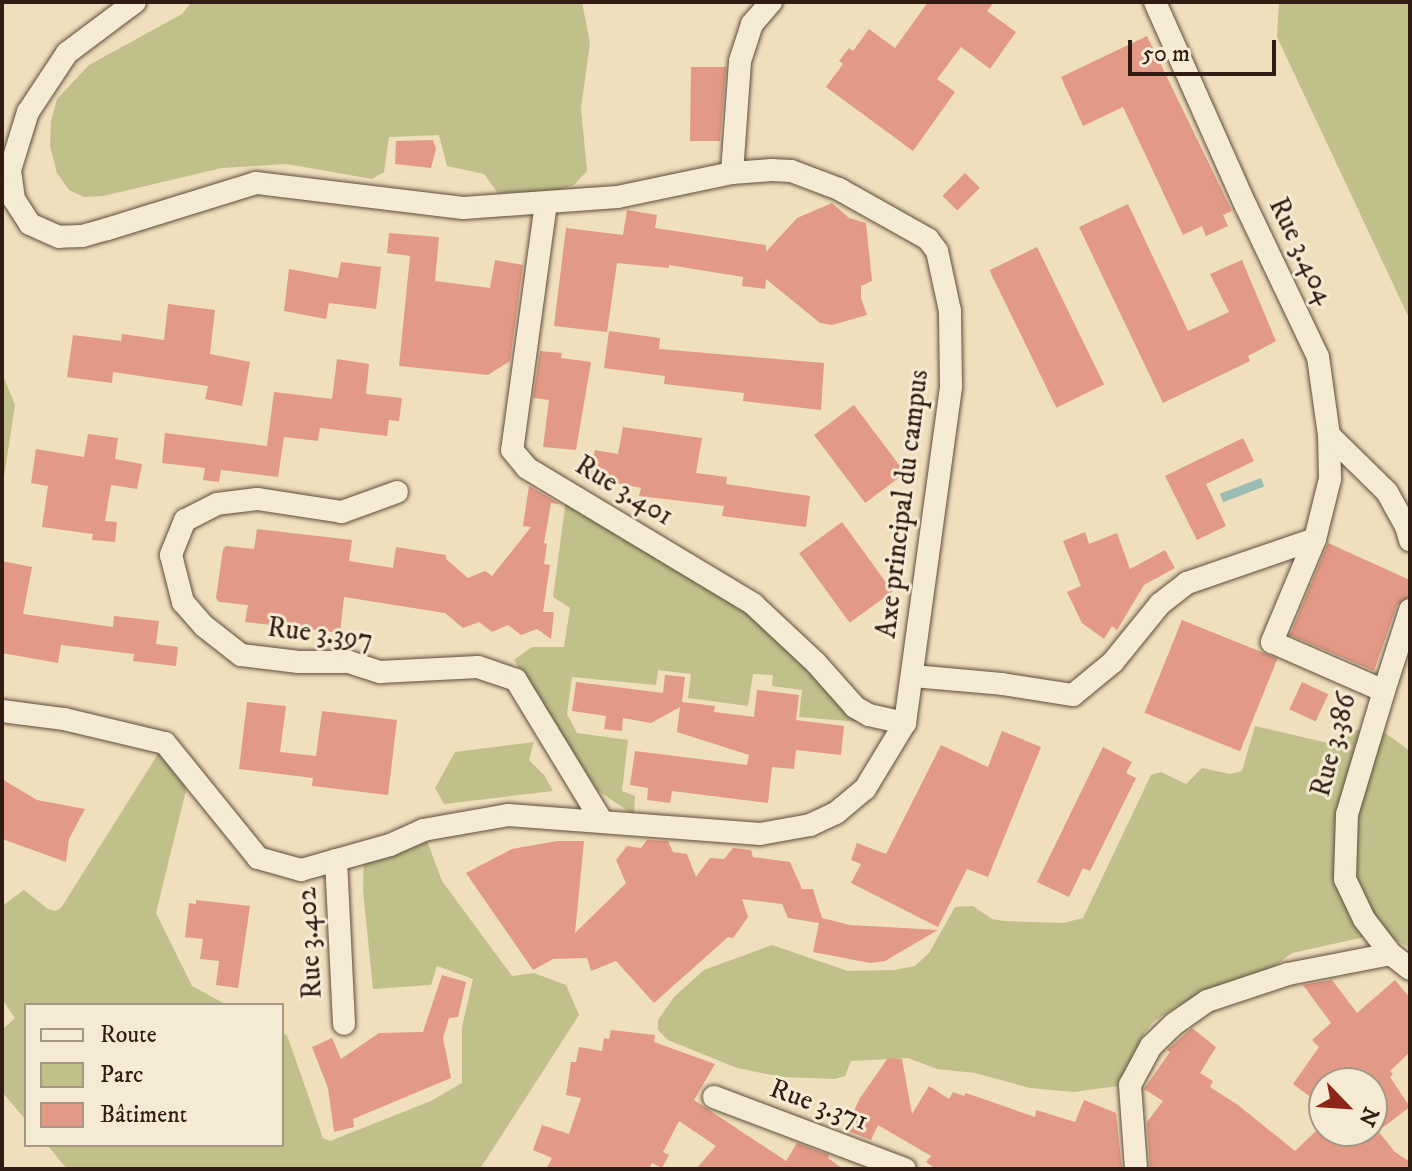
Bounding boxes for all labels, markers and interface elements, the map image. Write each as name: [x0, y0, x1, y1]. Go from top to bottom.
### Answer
scale bar: [1132, 24, 1280, 74]
text: 50 m: [1142, 39, 1190, 69]
street label: Rue 3.404: [1261, 192, 1341, 310]
street label: Axe principal du campus: [870, 368, 936, 640]
street label: Rue 3.401: [569, 449, 679, 533]
street label: Rue 3.397: [265, 611, 375, 657]
street label: Rue 3.386: [1304, 690, 1364, 800]
street label: Rue 3.402: [290, 886, 330, 1000]
legend: [24, 1003, 284, 1147]
text: Route: [100, 1020, 157, 1050]
text: Parc: [100, 1060, 143, 1090]
north arrow: [1308, 1067, 1388, 1147]
street label: Rue 3.371: [765, 1072, 873, 1138]
text: Bâtiment: [100, 1100, 187, 1130]
text: N: [1352, 1103, 1384, 1130]

